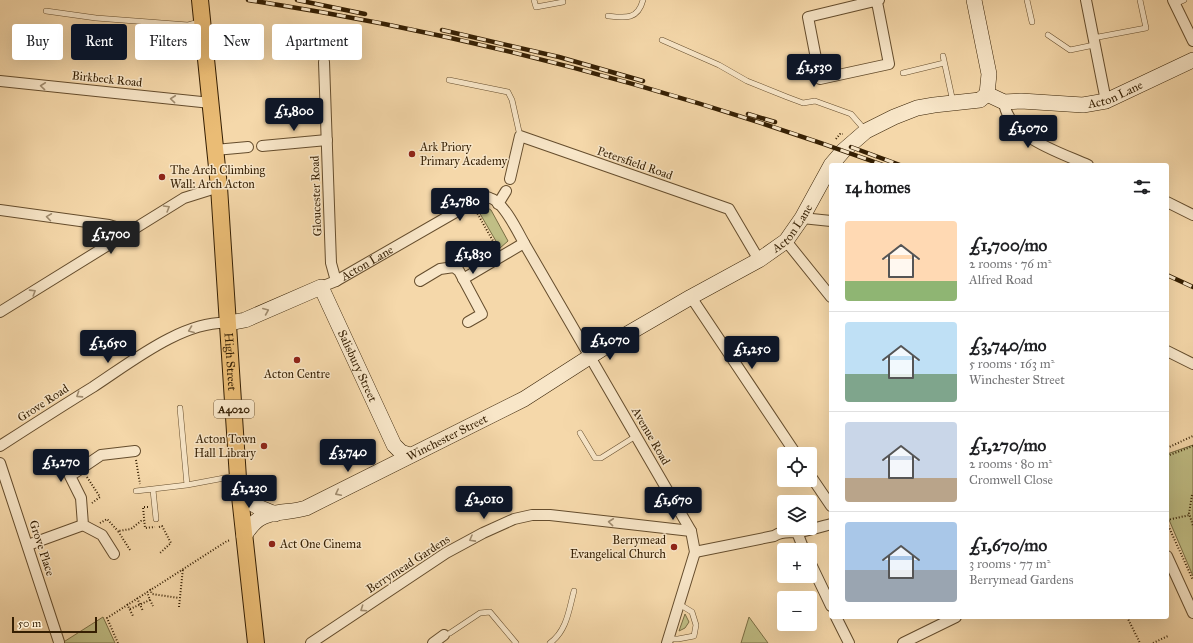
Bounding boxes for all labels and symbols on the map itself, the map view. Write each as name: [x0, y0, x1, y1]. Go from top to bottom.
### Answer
pin: £1,530: [781, 54, 847, 88]
street label: Birkbeck Road: [71, 68, 143, 90]
street label: Acton Lane: [1086, 78, 1145, 111]
one-way arrow: [40, 81, 46, 90]
one-way arrow: [169, 95, 176, 104]
pin: £1,800: [261, 98, 327, 132]
pin: £1,070: [995, 115, 1061, 149]
place label: Ark Priory Primary Academy: [419, 140, 507, 168]
street label: Petersfield Road: [595, 144, 675, 182]
marker: Ark Priory Primary Academy: [407, 149, 417, 159]
street label: Gloucester Road: [308, 155, 324, 237]
place label: The Arch Climbing Wall: Arch Acton: [170, 163, 266, 191]
marker: The Arch Climbing Wall: Arch Acton: [157, 172, 167, 182]
pin: £2,780: [427, 188, 493, 222]
street label: Acton Lane: [769, 202, 815, 256]
one-way arrow: [163, 205, 170, 212]
one-way arrow: [46, 213, 52, 222]
pin: £1,700: [78, 221, 144, 255]
pin: £1,830: [440, 241, 506, 275]
street label: Acton Lane: [338, 243, 396, 284]
one-way arrow: [29, 289, 36, 296]
one-way arrow: [261, 308, 269, 316]
one-way arrow: [188, 325, 195, 333]
pin: £1,070: [577, 327, 643, 361]
street label: Salisbury Street: [335, 328, 380, 405]
pin: £1,650: [75, 330, 141, 364]
street label: High Street: [221, 332, 239, 392]
pin: £1,250: [719, 336, 785, 370]
marker: Acton Centre: [292, 355, 302, 365]
place label: Acton Centre: [263, 367, 330, 381]
street label: Grove Road: [15, 381, 71, 425]
one-way arrow: [76, 391, 83, 398]
road number: A4020: [214, 400, 254, 418]
street label: Avenue Road: [628, 404, 673, 467]
street label: Winchester Street: [404, 411, 490, 464]
place label: Acton Town Hall Library: [194, 432, 257, 460]
pin: £3,740: [315, 439, 381, 473]
marker: Acton Town Hall Library: [259, 441, 269, 451]
pin: £1,270: [28, 449, 94, 483]
pin: £1,230: [216, 475, 282, 509]
pin: £2,010: [451, 486, 517, 520]
pin: £1,670: [640, 487, 706, 521]
one-way arrow: [335, 488, 342, 495]
street label: Grove Place: [26, 518, 58, 578]
one-way arrow: [608, 518, 614, 527]
street label: Berrymead Gardens: [364, 532, 452, 596]
place label: Berrymead Evangelical Church: [570, 533, 666, 562]
one-way arrow: [469, 534, 477, 542]
place label: Act One Cinema: [279, 537, 362, 551]
marker: Act One Cinema: [267, 539, 277, 549]
marker: Berrymead Evangelical Church: [669, 542, 679, 552]
one-way arrow: [360, 604, 367, 611]
scale bar: [12, 615, 97, 634]

